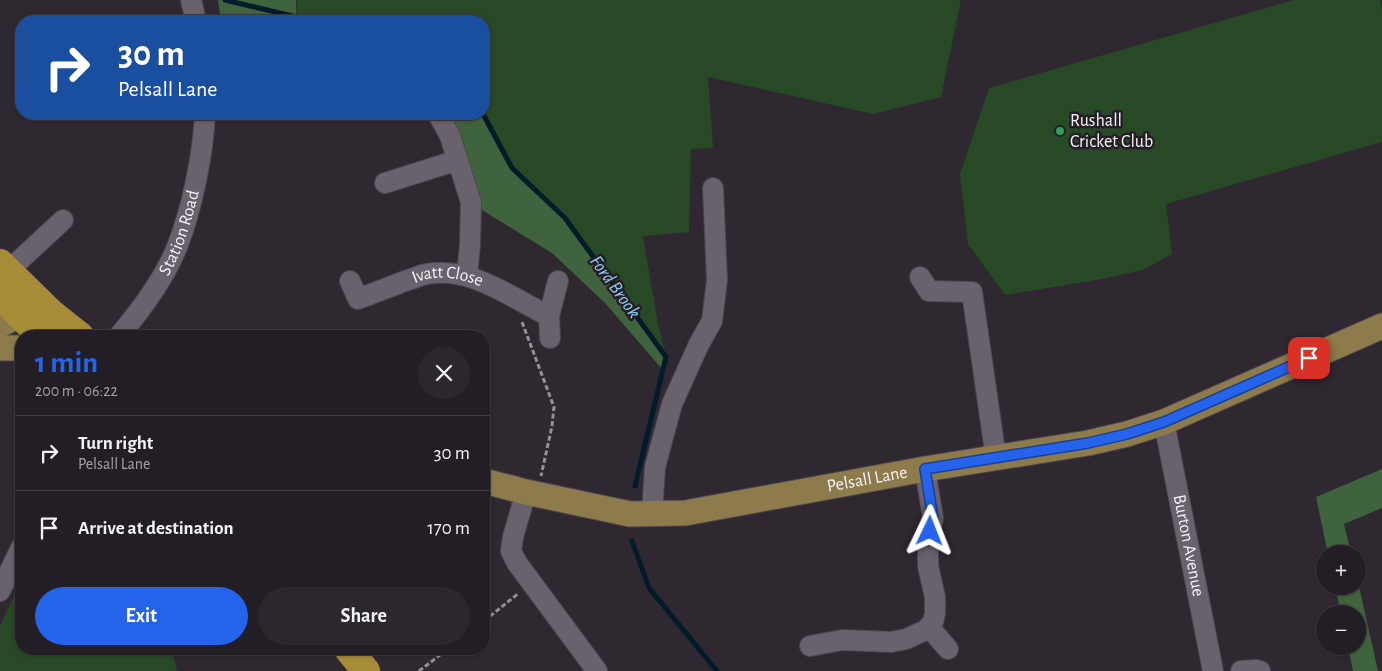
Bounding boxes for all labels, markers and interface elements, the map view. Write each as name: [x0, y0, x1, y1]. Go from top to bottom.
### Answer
icon: right: [35, 35, 100, 100]
text: 30 m: [118, 37, 185, 72]
text: Pelsall Lane: [118, 78, 217, 100]
place label: Rushall Cricket Club: [1070, 112, 1153, 151]
marker: Rushall Cricket Club: [1054, 125, 1066, 137]
street label: Station Road: [156, 189, 203, 279]
water label: Ford Brook: [586, 252, 644, 322]
street label: Ivatt Close: [409, 264, 486, 290]
pin: [1288, 337, 1330, 379]
icon: arrive: [1295, 344, 1323, 372]
button: close: [418, 347, 470, 399]
text: 1 min: [35, 348, 98, 378]
text: 200 m · 06:22: [35, 383, 118, 399]
text: Turn right: [78, 434, 153, 453]
icon: right: [35, 439, 63, 467]
text: 30 m: [434, 444, 470, 463]
text: Pelsall Lane: [78, 456, 150, 472]
street label: Pelsall Lane: [826, 463, 909, 496]
street label: Burton Avenue: [1170, 493, 1207, 598]
position arrow: [903, 504, 955, 556]
icon: arrive: [35, 514, 63, 542]
text: Arrive at destination: [78, 519, 234, 538]
text: 170 m: [427, 519, 470, 538]
map controls: [1316, 545, 1366, 655]
button: +: [1316, 545, 1366, 595]
button: Exit: [35, 587, 248, 645]
button: Share: [258, 587, 470, 645]
button: −: [1316, 605, 1366, 655]

